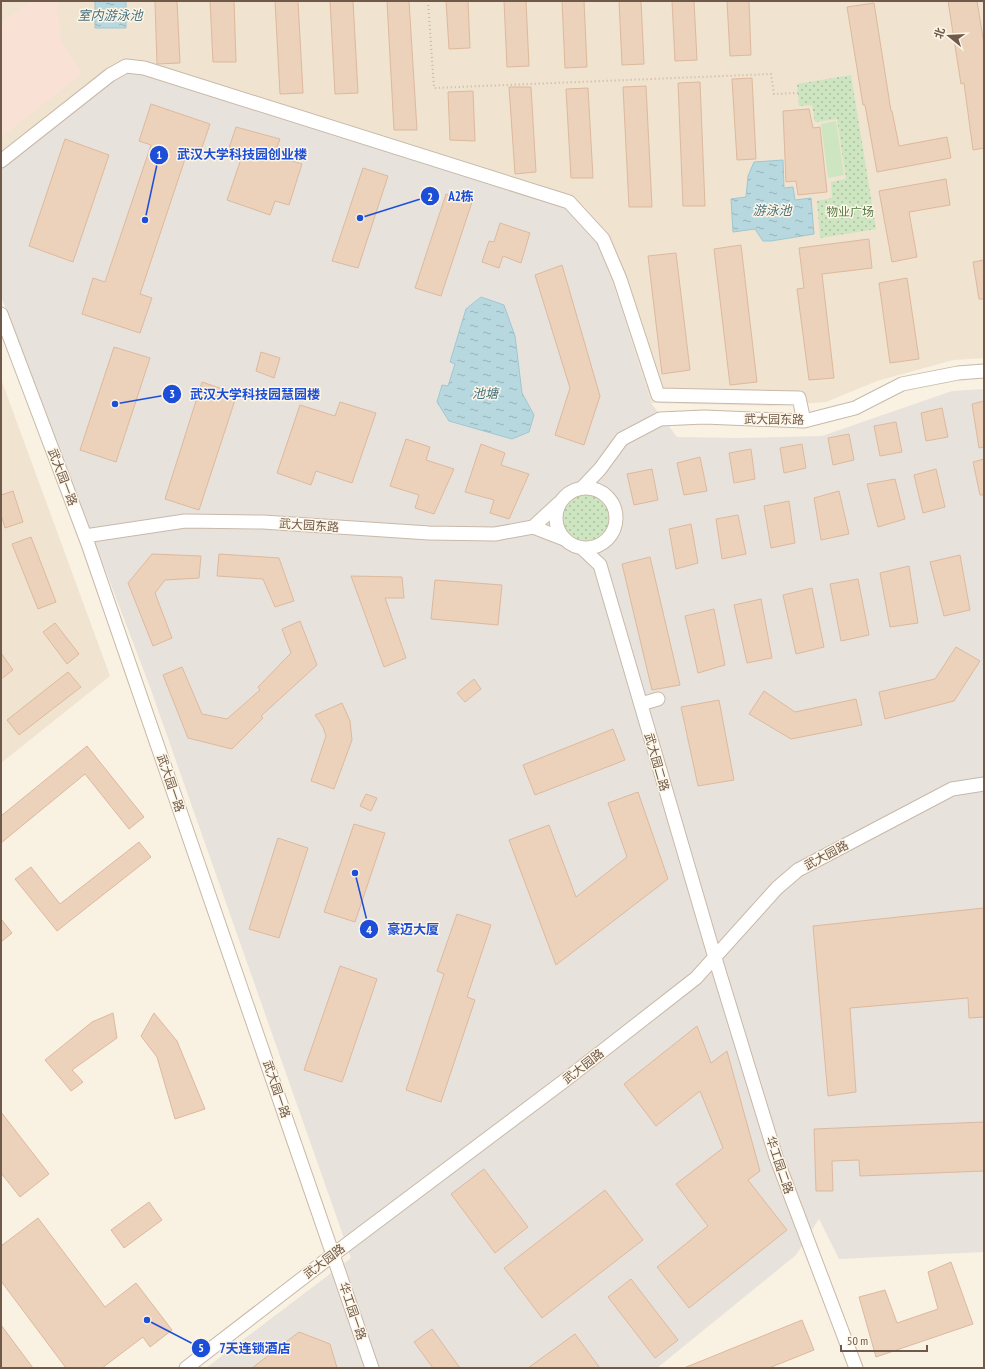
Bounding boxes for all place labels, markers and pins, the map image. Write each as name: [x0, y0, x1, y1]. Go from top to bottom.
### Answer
callout: 武汉大学科技园创业楼: [149, 142, 315, 167]
callout: A2栋: [420, 184, 482, 209]
callout: 武汉大学科技园慧园楼: [162, 382, 328, 407]
callout: 豪迈大厦: [359, 917, 447, 942]
callout: 7天连锁酒店: [191, 1336, 298, 1361]

